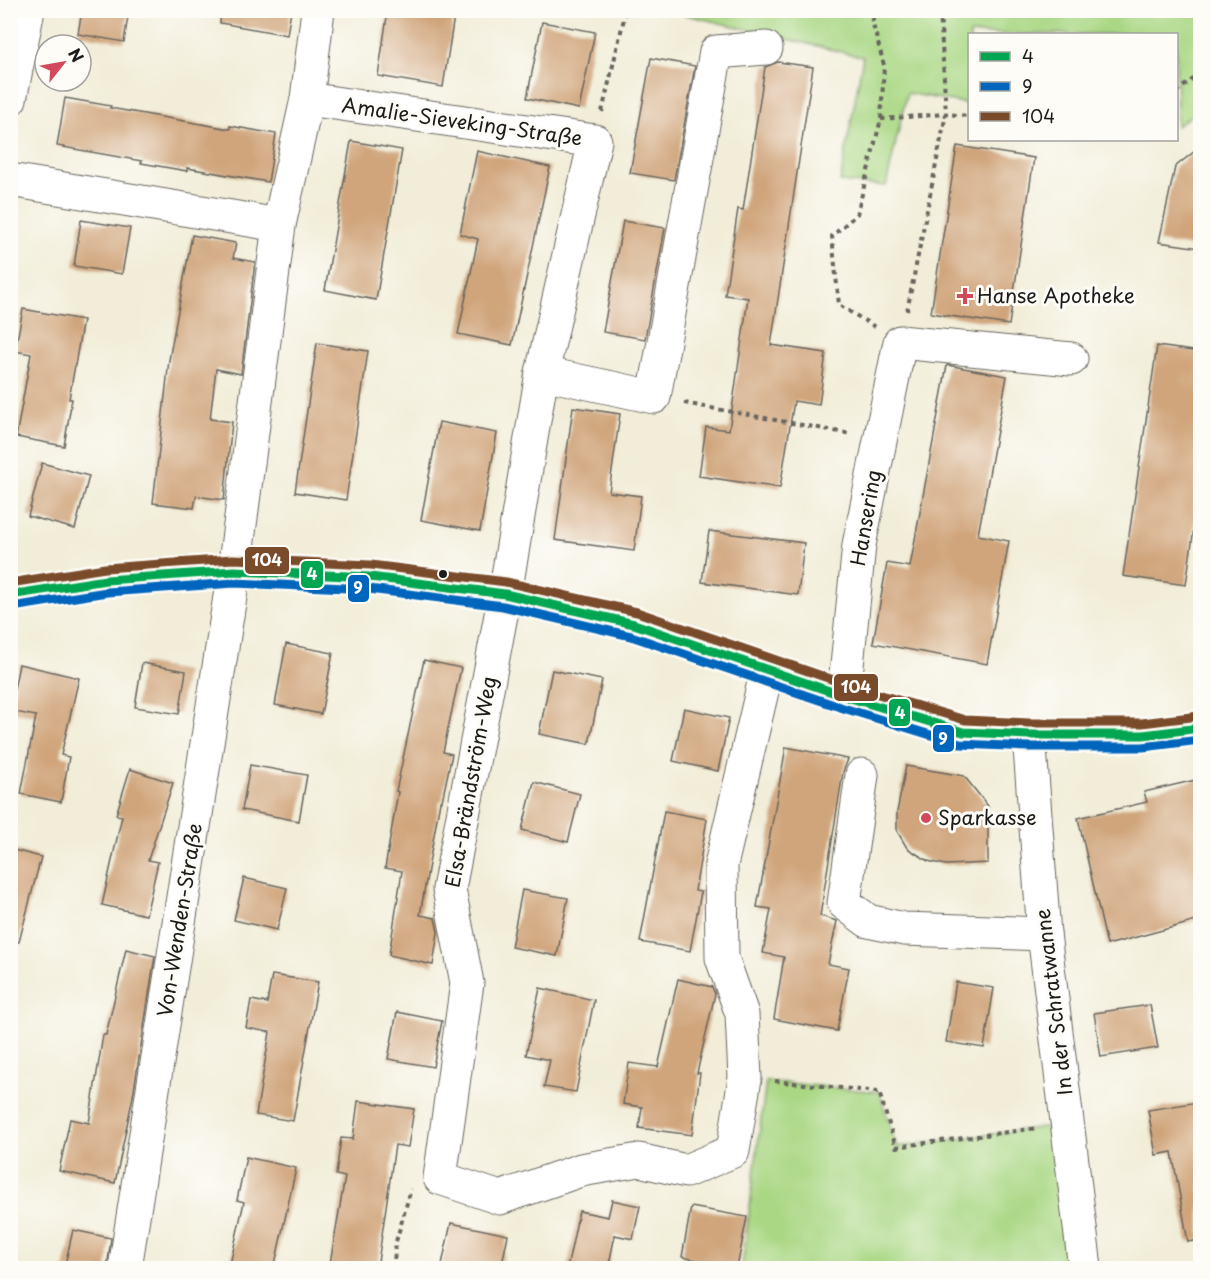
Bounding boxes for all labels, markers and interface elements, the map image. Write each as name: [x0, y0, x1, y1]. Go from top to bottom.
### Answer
north arrow: [33, 33, 93, 93]
legend: [968, 33, 1178, 141]
text: 4: [1022, 42, 1034, 69]
text: N: [63, 43, 90, 66]
text: 9: [1022, 72, 1033, 99]
street label: Amalie-Sieveking-Straße: [340, 89, 584, 153]
text: 104: [1022, 102, 1055, 129]
place label: Hanse Apotheke: [977, 280, 1135, 310]
marker: Hanse Apotheke: [958, 289, 972, 303]
street label: Hansering: [842, 467, 888, 568]
line badge: 104: [244, 546, 290, 575]
text: 104: [252, 547, 282, 571]
line badge: 4: [300, 560, 324, 589]
text: 4: [307, 561, 318, 585]
unlabelled marker: [437, 568, 449, 580]
line badge: 9: [347, 574, 370, 603]
text: 9: [353, 575, 363, 599]
line badge: 104: [833, 673, 879, 702]
street label: Elsa-Brändström-Weg: [437, 674, 503, 890]
text: 104: [841, 674, 871, 698]
line badge: 4: [888, 698, 911, 727]
text: 4: [895, 700, 906, 724]
line badge: 9: [932, 724, 955, 753]
text: 9: [938, 726, 948, 750]
place label: Sparkasse: [938, 802, 1037, 832]
marker: Sparkasse: [919, 811, 933, 825]
street label: Von-Wenden-Straße: [149, 821, 209, 1019]
street label: In der Schratwanne: [1027, 907, 1079, 1097]

